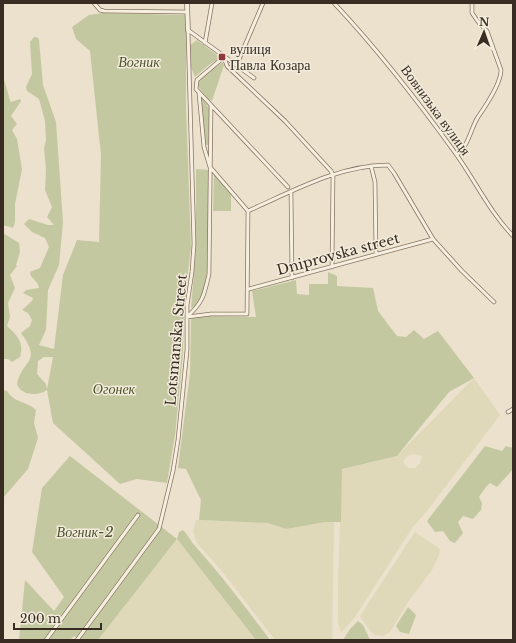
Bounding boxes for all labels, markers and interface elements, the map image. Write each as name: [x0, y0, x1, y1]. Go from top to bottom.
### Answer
north arrow: [464, 12, 504, 52]
text: N: [479, 15, 490, 29]
place label: вулиця Павла Козара: [230, 40, 311, 74]
marker: вулиця Павла Козара: [217, 52, 227, 62]
park label: Вогник: [118, 53, 160, 71]
street label: Вовнизька вулиця: [397, 61, 475, 159]
street label: Dniprovska street: [275, 229, 402, 279]
street label: Lotsmanska Street: [161, 273, 191, 407]
park label: Огонек: [93, 380, 136, 398]
park label: Вогник-2: [57, 523, 114, 541]
scale bar: [14, 605, 101, 631]
text: 200 m: [20, 611, 61, 626]

